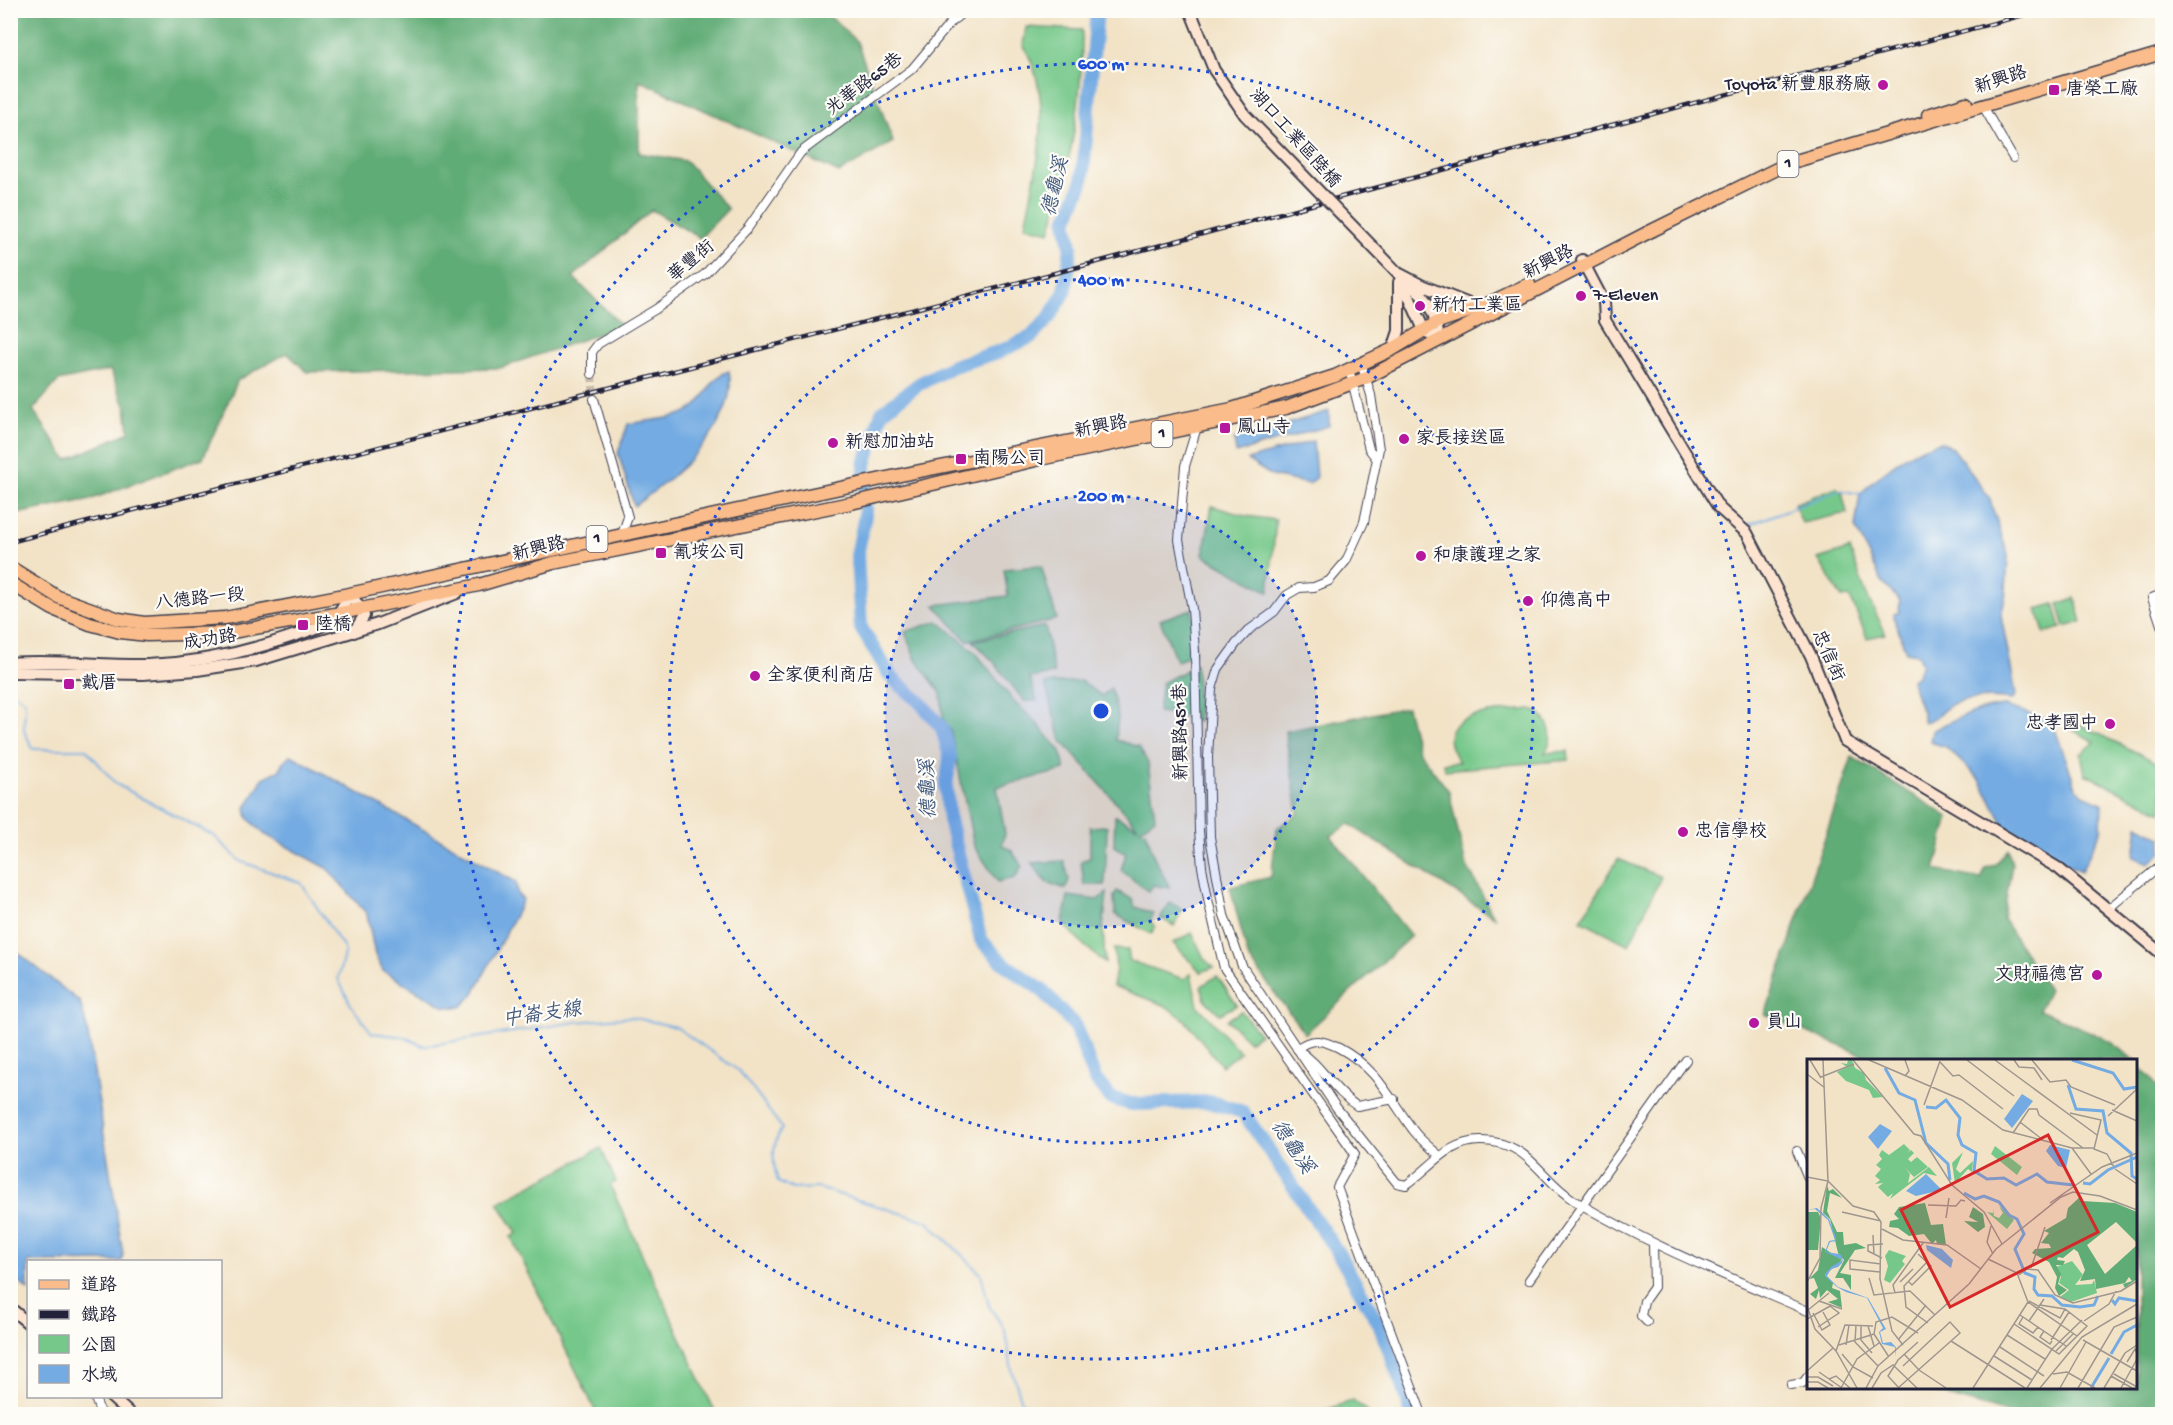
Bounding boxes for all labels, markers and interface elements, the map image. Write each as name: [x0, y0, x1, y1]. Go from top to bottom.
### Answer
street label: 光華路65巷: [822, 49, 907, 121]
text: 600 m: [1078, 55, 1125, 76]
street label: 新興路: [1972, 62, 2030, 99]
place label: Toyota 新豐服務廠: [1724, 74, 1871, 96]
marker: Toyota 新豐服務廠: [1876, 78, 1890, 92]
place label: 唐榮工廠: [2066, 78, 2138, 101]
marker: 唐榮工廠: [2047, 83, 2061, 97]
street label: 湖口工業區陸橋: [1244, 84, 1345, 193]
road number: 1: [1778, 151, 1798, 177]
water label: 德龜溪: [1037, 154, 1075, 219]
street label: 華豐街: [664, 236, 719, 287]
street label: 新興路: [1520, 240, 1578, 285]
text: 400 m: [1077, 271, 1124, 292]
place label: 7-Eleven: [1592, 286, 1659, 307]
marker: 7-Eleven: [1574, 289, 1588, 303]
place label: 新竹工業區: [1432, 295, 1522, 317]
marker: 新竹工業區: [1413, 299, 1427, 313]
street label: 新興路: [1072, 412, 1130, 443]
place label: 鳳山寺: [1237, 417, 1291, 439]
road number: 1: [1152, 421, 1172, 447]
marker: 鳳山寺: [1218, 421, 1232, 435]
place label: 家長接送區: [1416, 428, 1506, 450]
place label: 新慰加油站: [845, 432, 935, 454]
marker: 家長接送區: [1397, 432, 1411, 446]
marker: 新慰加油站: [826, 436, 840, 450]
place label: 南陽公司: [973, 448, 1045, 470]
marker: 南陽公司: [954, 452, 968, 466]
text: 200 m: [1078, 487, 1124, 508]
road number: 1: [586, 526, 608, 552]
street label: 新興路: [510, 532, 568, 567]
place label: 氰垵公司: [673, 542, 745, 564]
place label: 和康護理之家: [1433, 544, 1541, 567]
marker: 氰垵公司: [654, 546, 668, 560]
marker: 和康護理之家: [1414, 549, 1428, 563]
street label: 八德路一段: [154, 584, 246, 615]
place label: 仰德高中: [1540, 590, 1612, 612]
marker: 仰德高中: [1521, 594, 1535, 608]
place label: 陸橋: [315, 614, 351, 636]
marker: 陸橋: [296, 618, 310, 632]
street label: 成功路: [182, 625, 238, 656]
street label: 忠信街: [1806, 627, 1848, 685]
place label: 全家便利商店: [767, 665, 875, 687]
marker: 全家便利商店: [748, 669, 762, 683]
place label: 戴厝: [81, 673, 117, 695]
marker: 戴厝: [62, 677, 76, 691]
street label: 新興路451巷: [1170, 683, 1193, 781]
centre of rings: [1091, 701, 1111, 721]
place label: 忠孝國中: [2026, 713, 2098, 735]
marker: 忠孝國中: [2103, 717, 2117, 731]
water label: 德龜溪: [915, 758, 943, 819]
place label: 忠信學校: [1695, 821, 1767, 843]
marker: 忠信學校: [1676, 825, 1690, 839]
place label: 文財福德宮: [1995, 964, 2085, 986]
marker: 文財福德宮: [2090, 968, 2104, 982]
water label: 中崙支線: [501, 997, 584, 1033]
place label: 員山: [1766, 1012, 1802, 1034]
marker: 員山: [1747, 1016, 1761, 1030]
inset map: [1807, 1059, 2137, 1389]
water label: 德龜溪: [1265, 1116, 1320, 1180]
legend: [27, 1260, 222, 1398]
text: 道路: [81, 1275, 117, 1297]
text: 鐵路: [81, 1305, 117, 1327]
text: 公園: [81, 1336, 117, 1357]
text: 水域: [81, 1365, 117, 1387]

